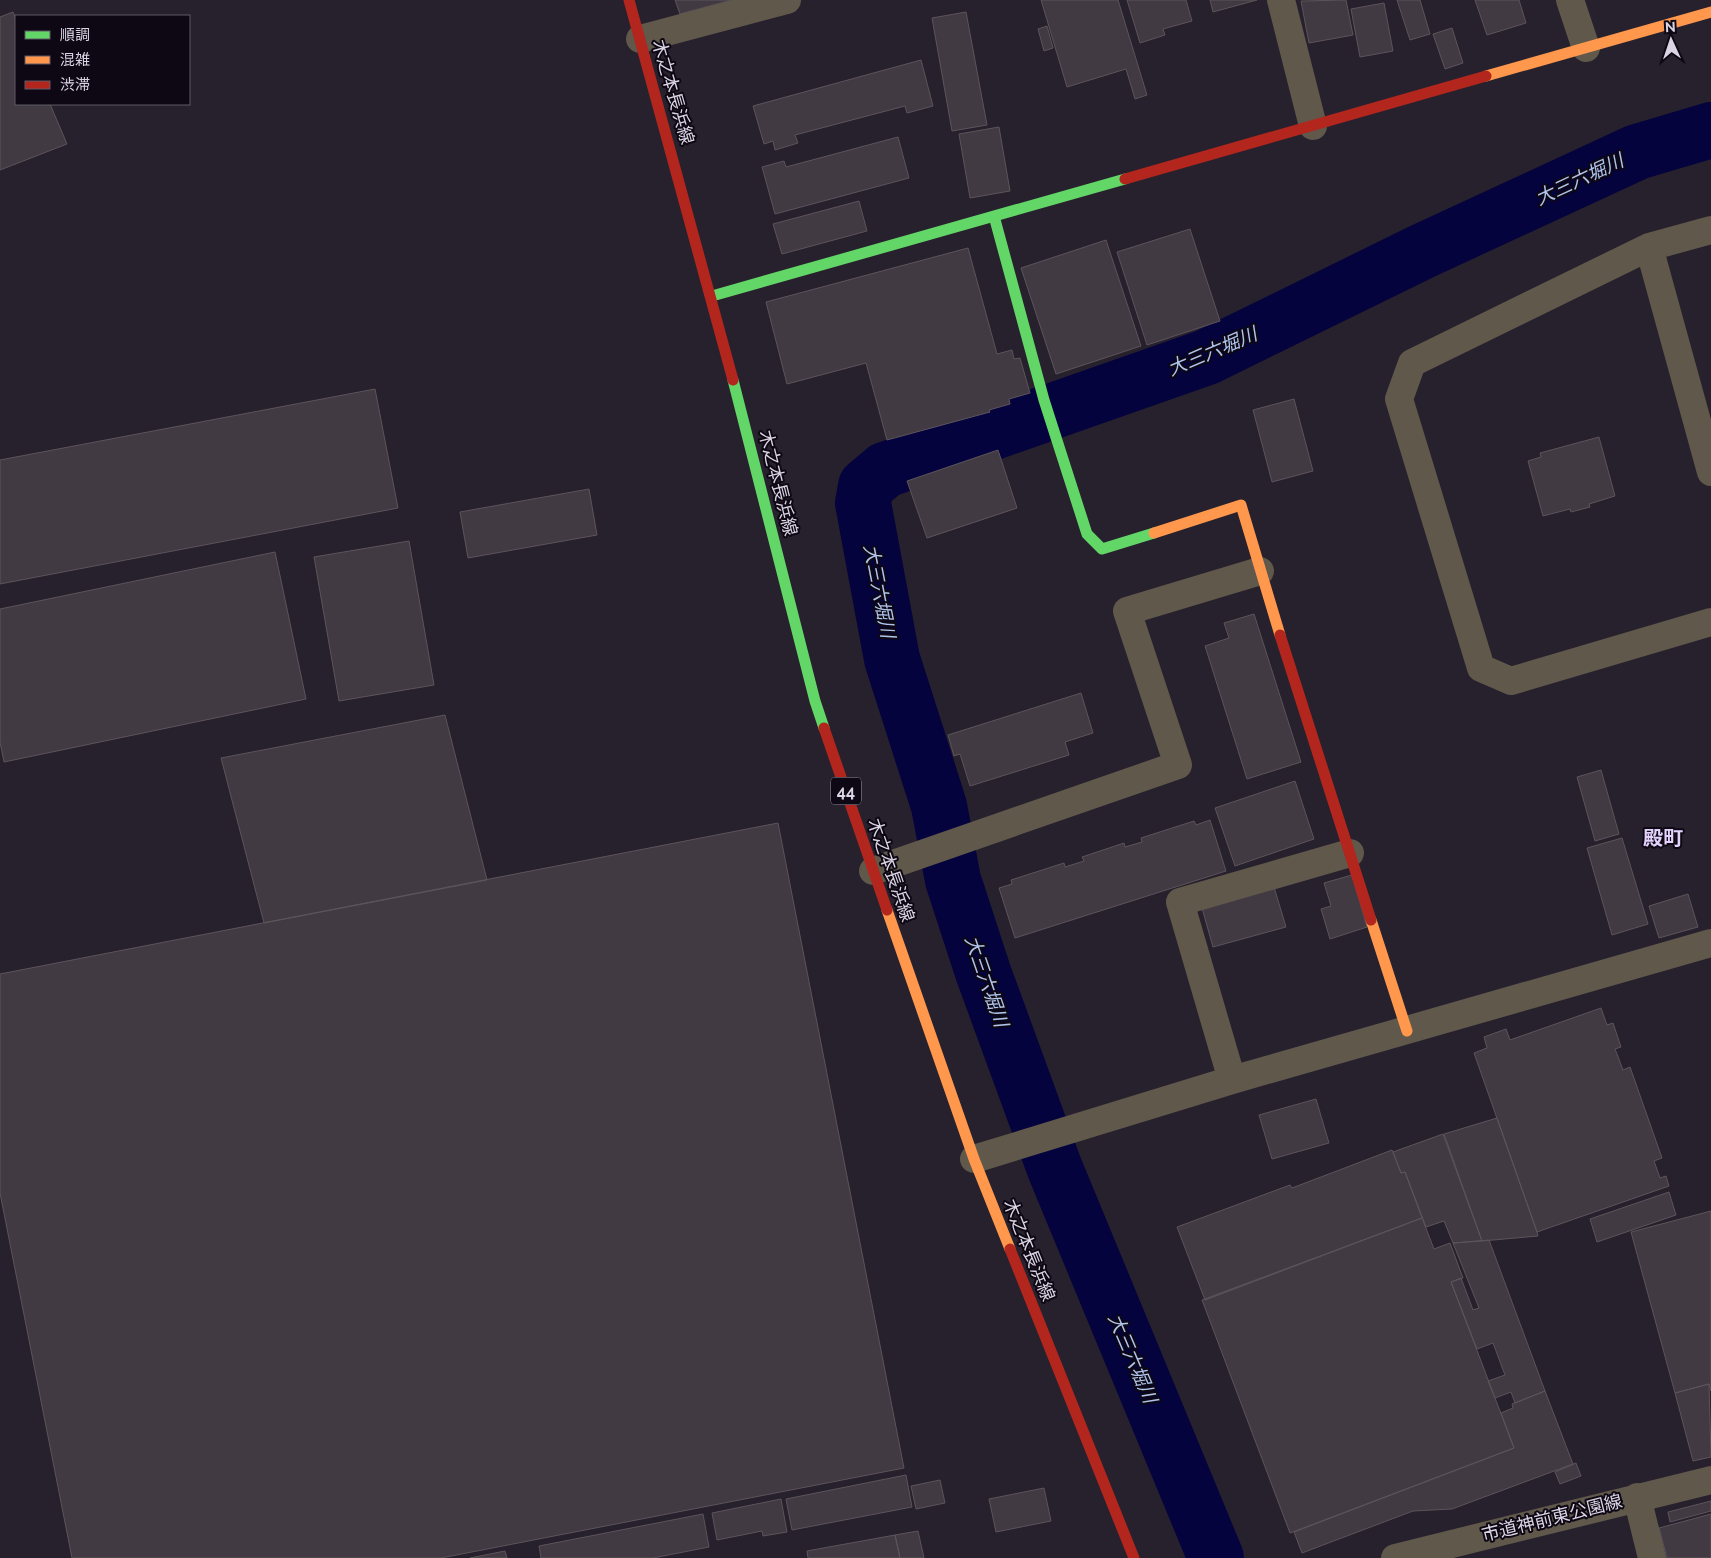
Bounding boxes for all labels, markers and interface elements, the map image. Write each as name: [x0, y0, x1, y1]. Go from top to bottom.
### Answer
legend: [15, 15, 190, 105]
north arrow: [1646, 15, 1696, 65]
text: N: [1665, 19, 1676, 35]
text: 順調: [60, 26, 90, 44]
street label: 木之本長浜線: [649, 37, 698, 147]
text: 混雑: [60, 51, 90, 69]
text: 渋滞: [60, 76, 90, 94]
water label: 大三六堀川: [1531, 148, 1629, 209]
water label: 大三六堀川: [1164, 322, 1262, 380]
street label: 木之本長浜線: [755, 428, 802, 538]
water label: 大三六堀川: [860, 542, 900, 642]
road number: 44: [831, 778, 861, 804]
street label: 木之本長浜線: [864, 815, 919, 924]
district label: 殿町: [1643, 826, 1683, 850]
water label: 大三六堀川: [961, 932, 1014, 1031]
street label: 木之本長浜線: [999, 1196, 1059, 1304]
water label: 大三六堀川: [1104, 1310, 1162, 1408]
street label: 市道神前東公園線: [1479, 1490, 1624, 1545]

